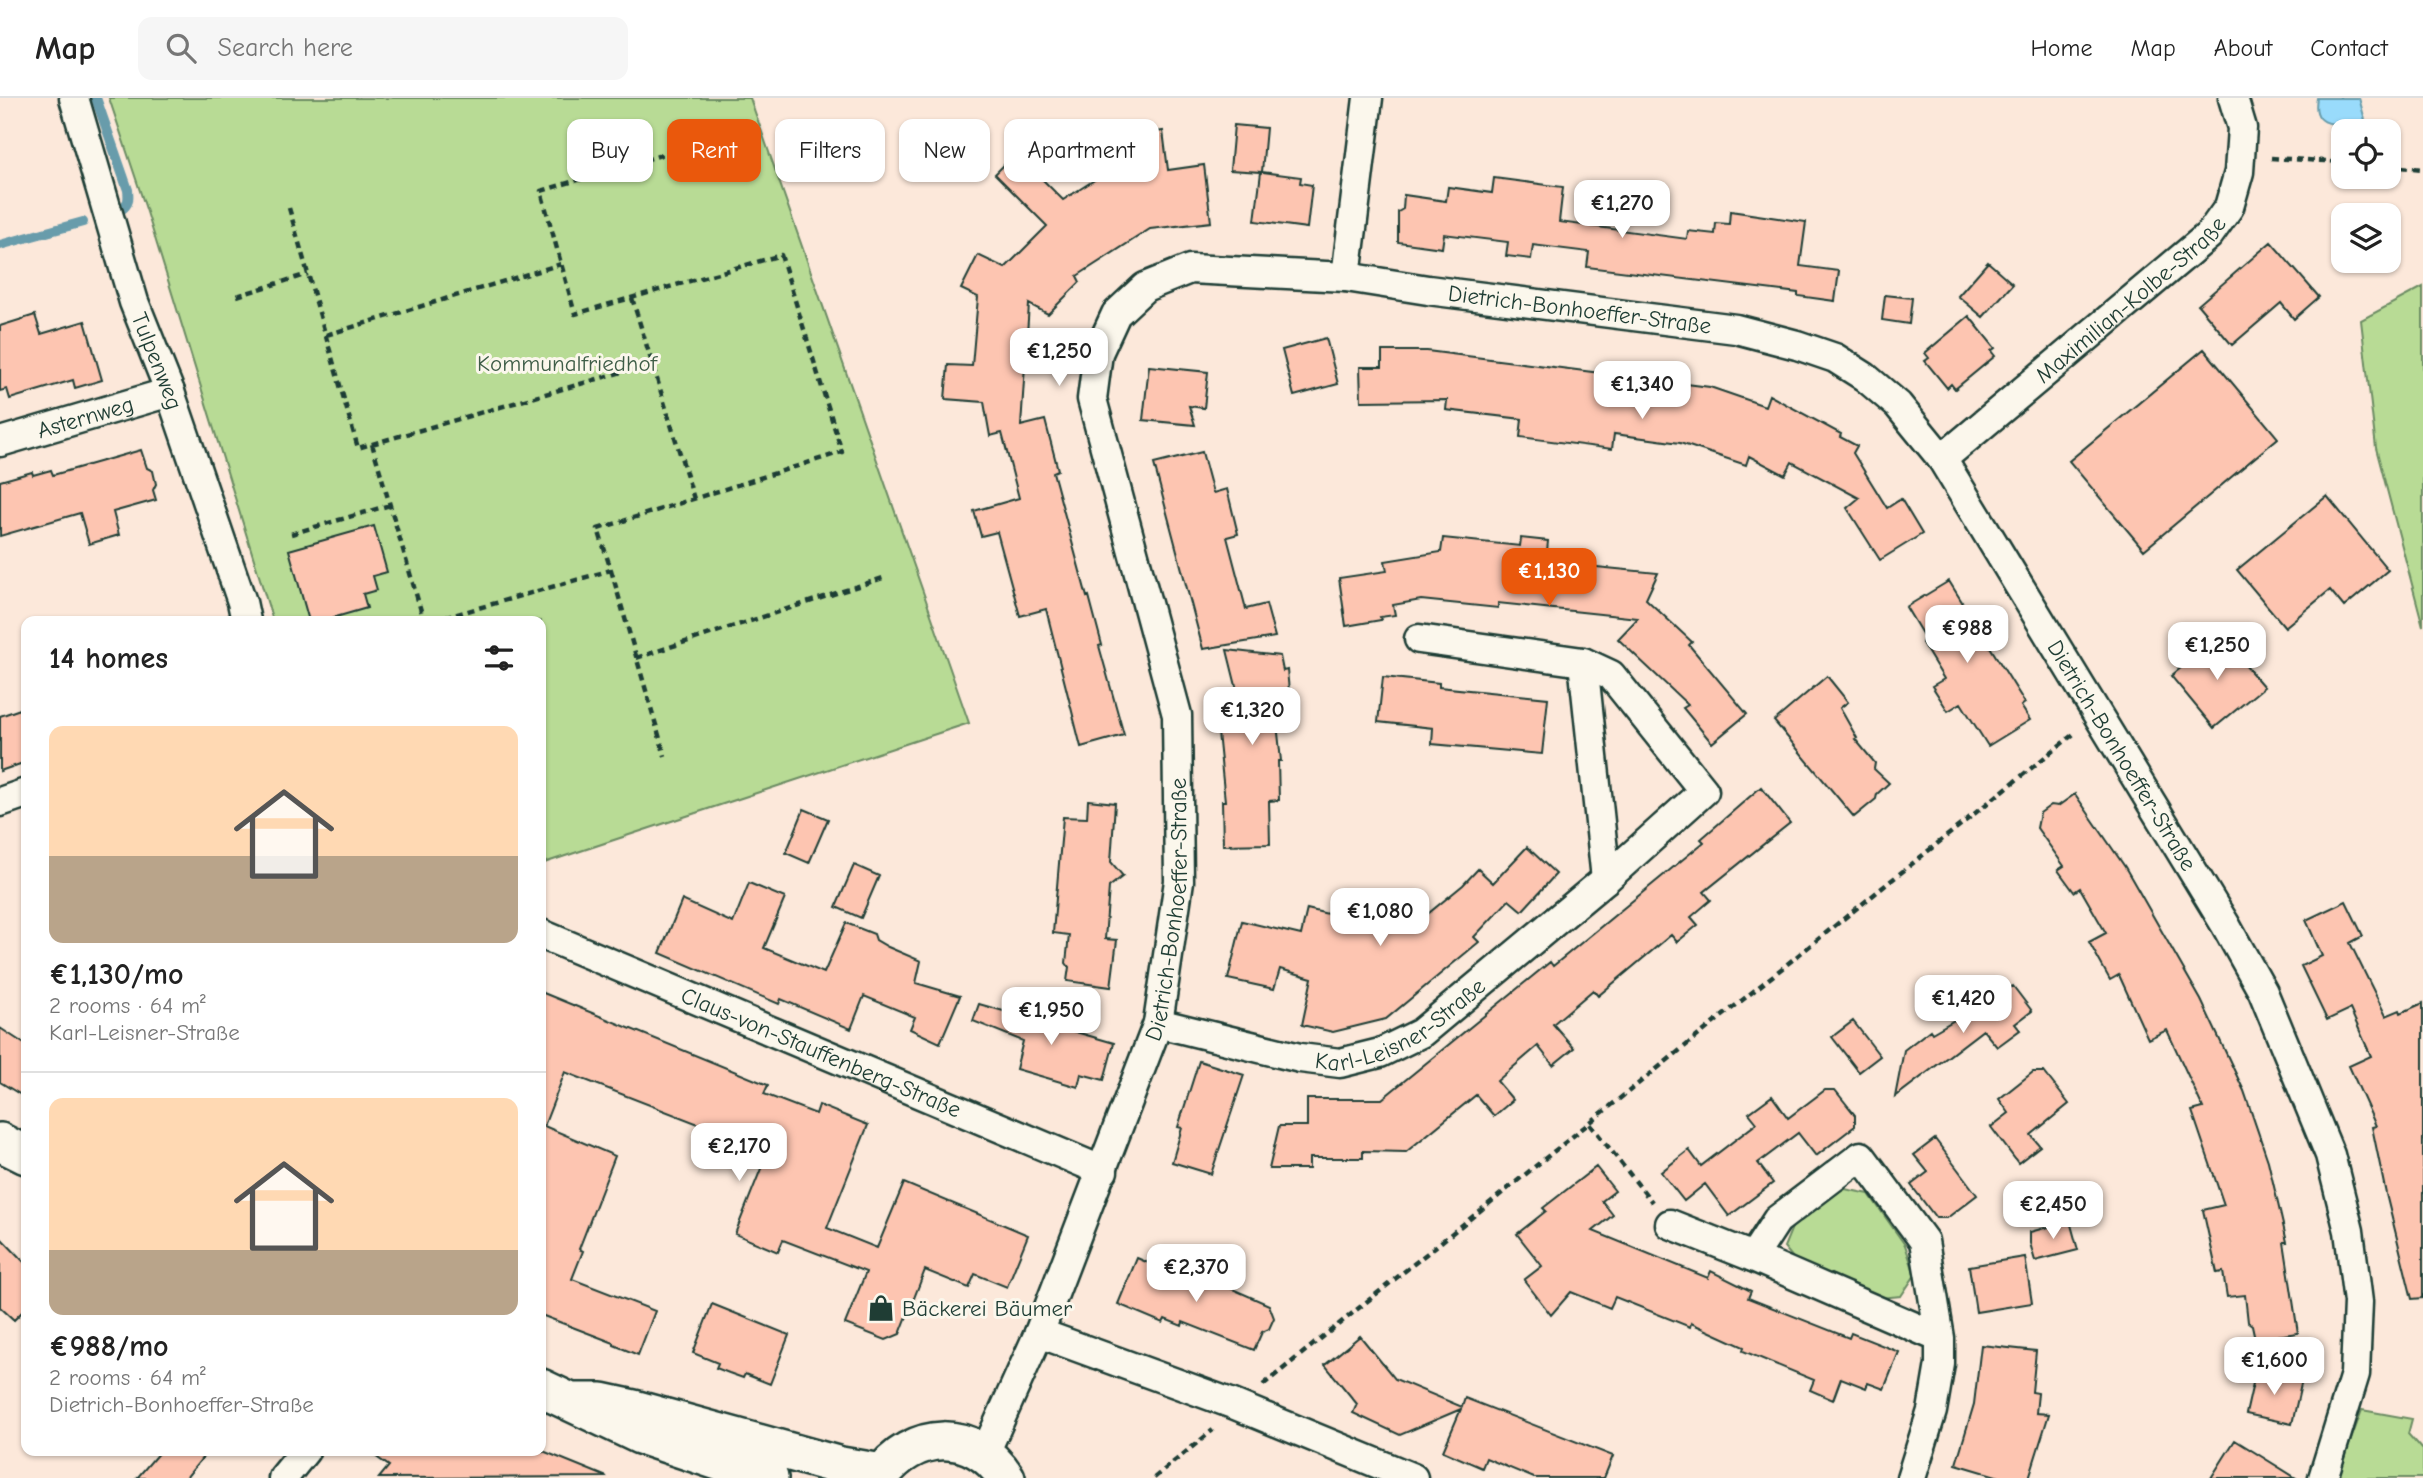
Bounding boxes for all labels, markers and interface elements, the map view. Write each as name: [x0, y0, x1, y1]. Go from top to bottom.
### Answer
search box: [138, 17, 628, 80]
text: Map: [35, 29, 96, 67]
icon: search: [162, 29, 200, 67]
text: Search here: [218, 33, 353, 63]
text: Home: [2031, 34, 2092, 62]
text: Map: [2130, 34, 2176, 62]
text: About: [2214, 34, 2272, 62]
text: Contact: [2310, 34, 2388, 62]
chip: Buy: [567, 119, 653, 182]
chip: Rent: [667, 119, 761, 182]
chip: Filters: [775, 119, 885, 182]
chip: New: [899, 119, 990, 182]
chip: Apartment: [1004, 119, 1159, 182]
map controls: [2331, 119, 2401, 273]
button: locate: [2331, 119, 2401, 189]
pin: €1,270: [1565, 180, 1679, 240]
text: €1,270: [1590, 189, 1654, 216]
button: layers: [2331, 203, 2401, 273]
street label: Maximilian-Kolbe-Straße: [2030, 211, 2231, 388]
street label: Dietrich-Bonhoeffer-Straße: [1447, 279, 1713, 339]
street label: Tulpenweg: [126, 308, 188, 413]
pin: €1,250: [1002, 328, 1116, 388]
text: €1,250: [1026, 337, 1092, 364]
park label: Kommunalfriedhof: [477, 350, 658, 377]
pin: €1,340: [1585, 362, 1699, 421]
text: €1,340: [1610, 370, 1674, 397]
street label: Asternweg: [34, 390, 137, 444]
pin: €1,130: [1492, 548, 1606, 608]
text: €1,130: [1518, 557, 1580, 584]
pin: €988: [1926, 606, 2008, 665]
text: €988: [1941, 614, 1993, 641]
pin: €1,250: [2160, 622, 2274, 682]
text: €1,250: [2184, 631, 2250, 658]
street label: Dietrich-Bonhoeffer-Straße: [2042, 635, 2203, 875]
icon: filters: [480, 639, 518, 677]
text: 14 homes: [49, 641, 168, 676]
pin: €1,320: [1195, 688, 1309, 747]
text: €1,320: [1219, 696, 1285, 723]
icon: home: [221, 771, 347, 897]
street label: Dietrich-Bonhoeffer-Straße: [1139, 778, 1193, 1045]
pin: €1,080: [1323, 888, 1437, 948]
text: €1,080: [1346, 897, 1414, 924]
text: €1,130/mo: [49, 957, 183, 992]
street label: Karl-Leisner-Straße: [1314, 972, 1490, 1076]
pin: €1,420: [1906, 976, 2020, 1035]
street label: Claus-von-Stauffenberg-Straße: [677, 981, 965, 1123]
text: €1,420: [1931, 984, 1995, 1011]
pin: €1,950: [994, 988, 1108, 1047]
text: 2 rooms · 64 m²: [49, 992, 206, 1019]
text: €1,950: [1018, 996, 1084, 1023]
text: Karl-Leisner-Straße: [49, 1019, 240, 1046]
pin: €2,170: [682, 1124, 796, 1183]
text: €2,170: [707, 1132, 771, 1159]
icon: home: [221, 1143, 347, 1269]
pin: €2,450: [1996, 1182, 2110, 1241]
text: €2,450: [2019, 1190, 2087, 1217]
pin: €2,370: [1139, 1244, 1253, 1304]
text: €2,370: [1163, 1253, 1229, 1280]
shop icon: Bäckerei Bäumer: [866, 1293, 896, 1323]
place label: Bäckerei Bäumer: [902, 1295, 1073, 1322]
text: €988/mo: [49, 1329, 169, 1364]
pin: €1,600: [2217, 1338, 2331, 1397]
text: €1,600: [2240, 1346, 2308, 1373]
text: 2 rooms · 64 m²: [49, 1364, 206, 1391]
text: Dietrich-Bonhoeffer-Straße: [49, 1391, 314, 1418]

